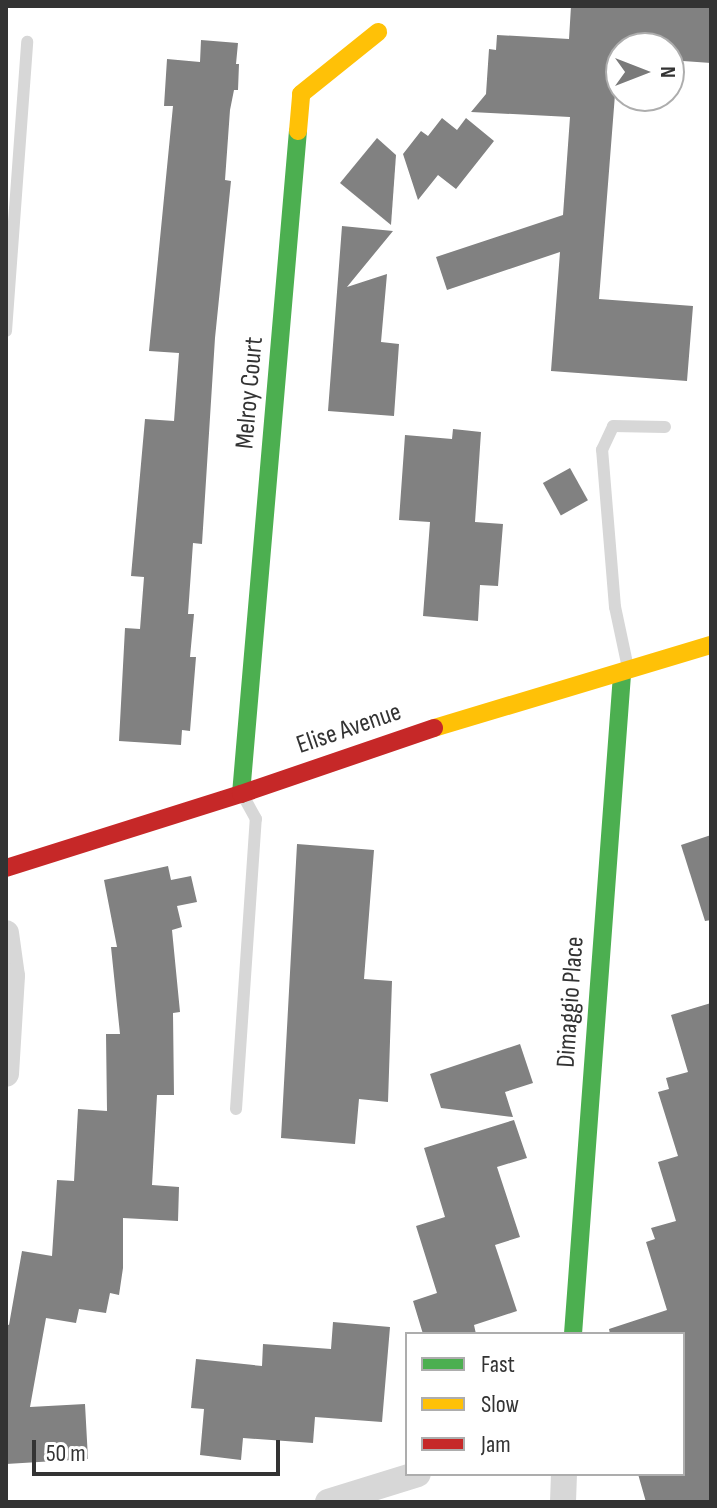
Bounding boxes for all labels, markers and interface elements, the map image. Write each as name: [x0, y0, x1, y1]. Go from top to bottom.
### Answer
north arrow: [605, 32, 685, 112]
text: N: [654, 66, 681, 78]
street label: Melroy Court: [230, 336, 270, 450]
street label: Elise Avenue: [293, 697, 405, 761]
street label: Dimaggio Place: [551, 935, 591, 1069]
legend: [405, 1332, 685, 1476]
text: Fast: [481, 1350, 515, 1379]
text: Slow: [481, 1390, 519, 1419]
scale bar: [36, 1424, 284, 1474]
text: Jam: [481, 1430, 511, 1459]
text: 50 m: [46, 1439, 86, 1468]

